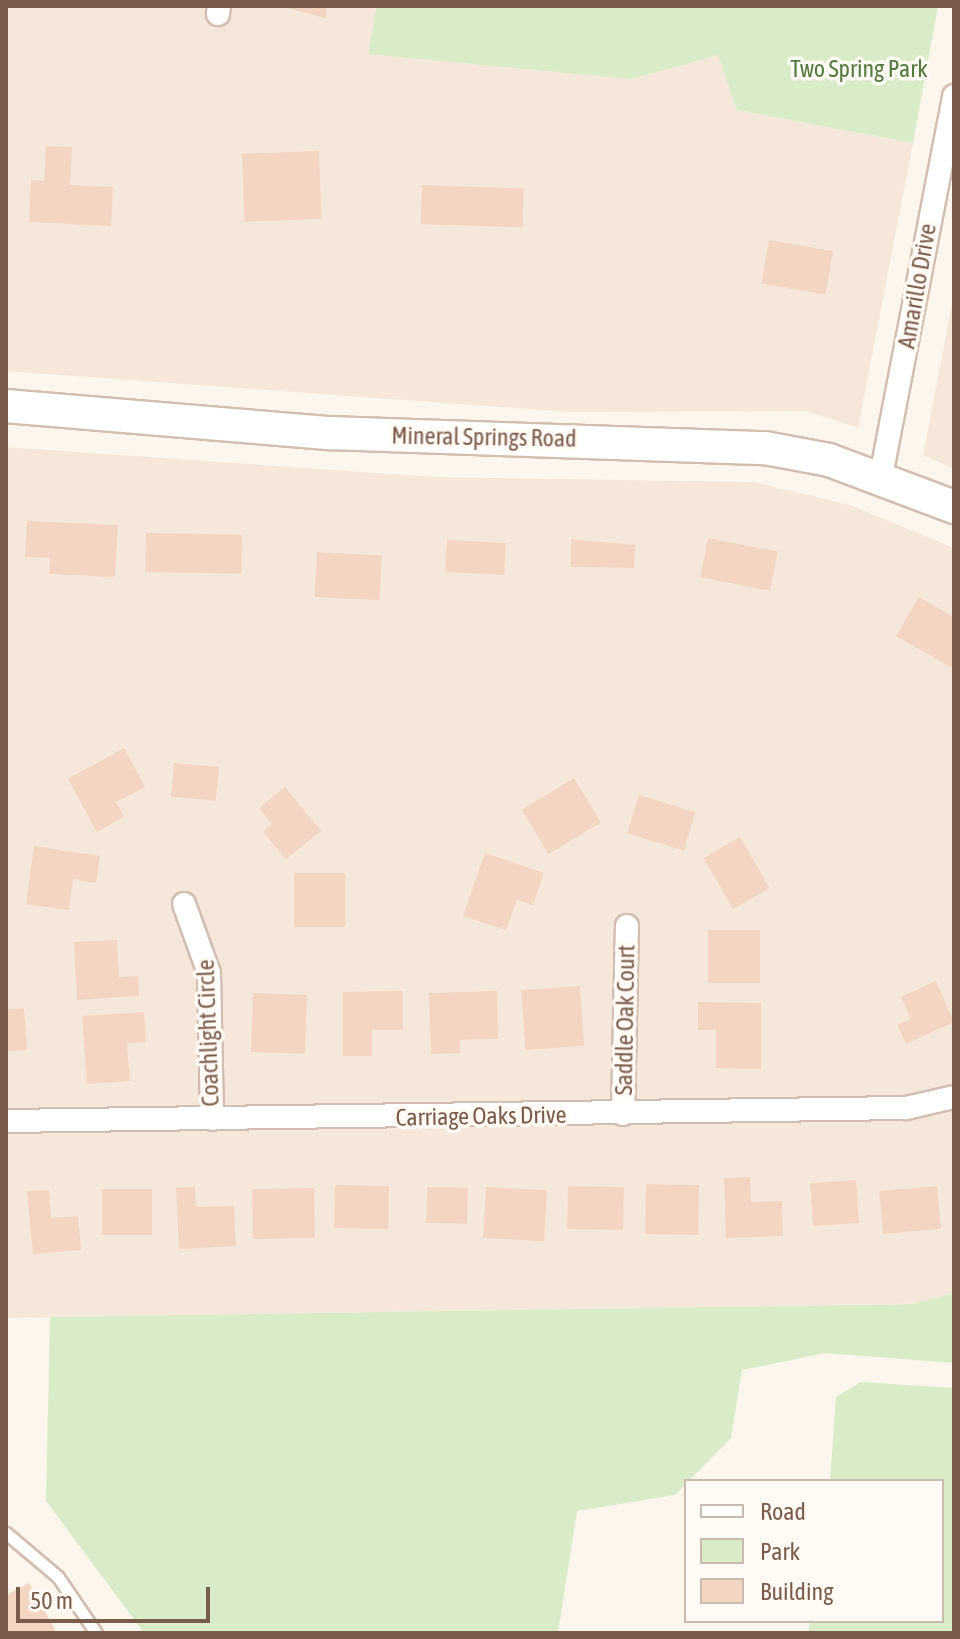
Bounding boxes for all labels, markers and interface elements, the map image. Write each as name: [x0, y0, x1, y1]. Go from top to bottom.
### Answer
park label: Two Spring Park: [790, 55, 928, 83]
street label: Amarillo Drive: [892, 221, 942, 351]
street label: Mineral Springs Road: [391, 421, 577, 453]
street label: Saddle Oak Court: [609, 944, 641, 1096]
street label: Coachlight Circle: [191, 959, 225, 1107]
street label: Carriage Oaks Drive: [395, 1100, 567, 1132]
legend: [684, 1479, 944, 1623]
text: Road: [760, 1498, 806, 1525]
text: Park: [760, 1538, 800, 1565]
scale bar: [20, 1571, 214, 1621]
text: Building: [760, 1578, 833, 1605]
text: 50 m: [30, 1587, 73, 1614]

